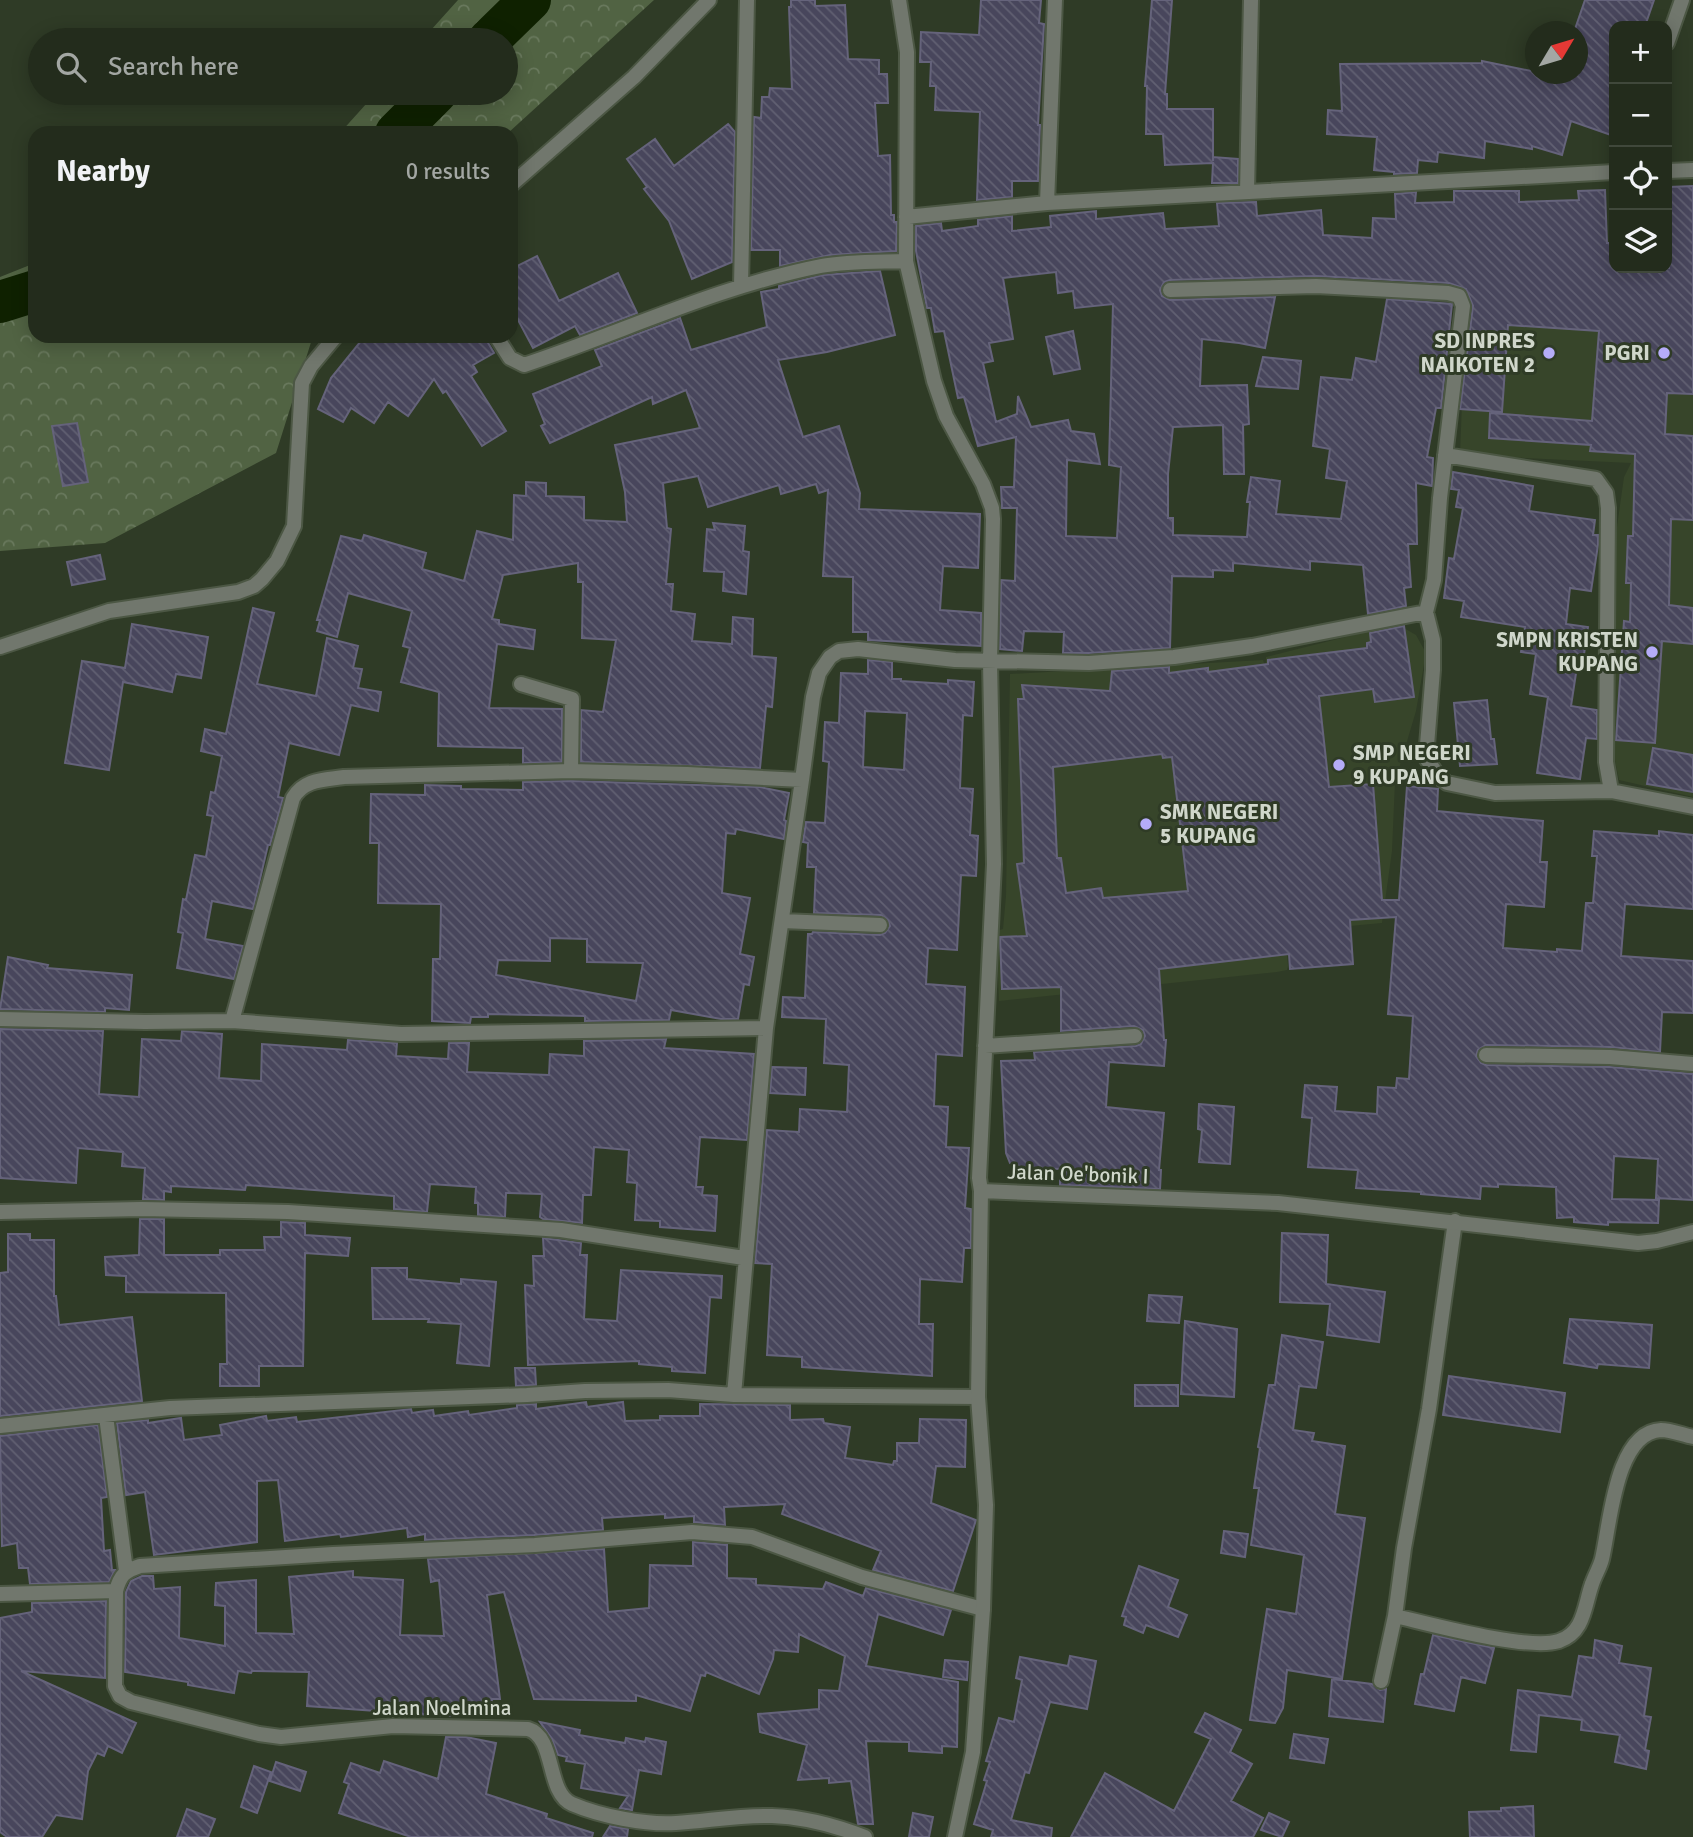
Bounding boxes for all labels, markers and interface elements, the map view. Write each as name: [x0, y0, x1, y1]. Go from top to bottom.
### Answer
north arrow: [1525, 21, 1588, 84]
map controls: [1609, 21, 1672, 273]
button: +: [1609, 21, 1672, 84]
search box: [28, 28, 518, 105]
icon: search: [52, 48, 90, 86]
text: Search here: [108, 51, 239, 83]
button: −: [1609, 84, 1672, 147]
button: locate: [1609, 147, 1672, 210]
text: Nearby: [56, 153, 150, 190]
text: 0 results: [406, 157, 490, 186]
button: layers: [1609, 210, 1672, 273]
place label: SD INPRES NAIKOTEN 2: [1421, 328, 1535, 378]
place label: PGRI: [1604, 340, 1650, 366]
marker: SD INPRES NAIKOTEN 2: [1541, 345, 1557, 361]
marker: PGRI: [1656, 345, 1672, 361]
place label: SMPN KRISTEN KUPANG: [1496, 627, 1638, 677]
marker: SMPN KRISTEN KUPANG: [1644, 644, 1660, 660]
place label: SMP NEGERI 9 KUPANG: [1353, 740, 1471, 790]
marker: SMP NEGERI 9 KUPANG: [1331, 757, 1347, 773]
place label: SMK NEGERI 5 KUPANG: [1160, 799, 1278, 849]
marker: SMK NEGERI 5 KUPANG: [1138, 816, 1154, 832]
street label: Jalan Oe'bonik I: [1007, 1159, 1149, 1189]
street label: Jalan Noelmina: [373, 1695, 511, 1721]

